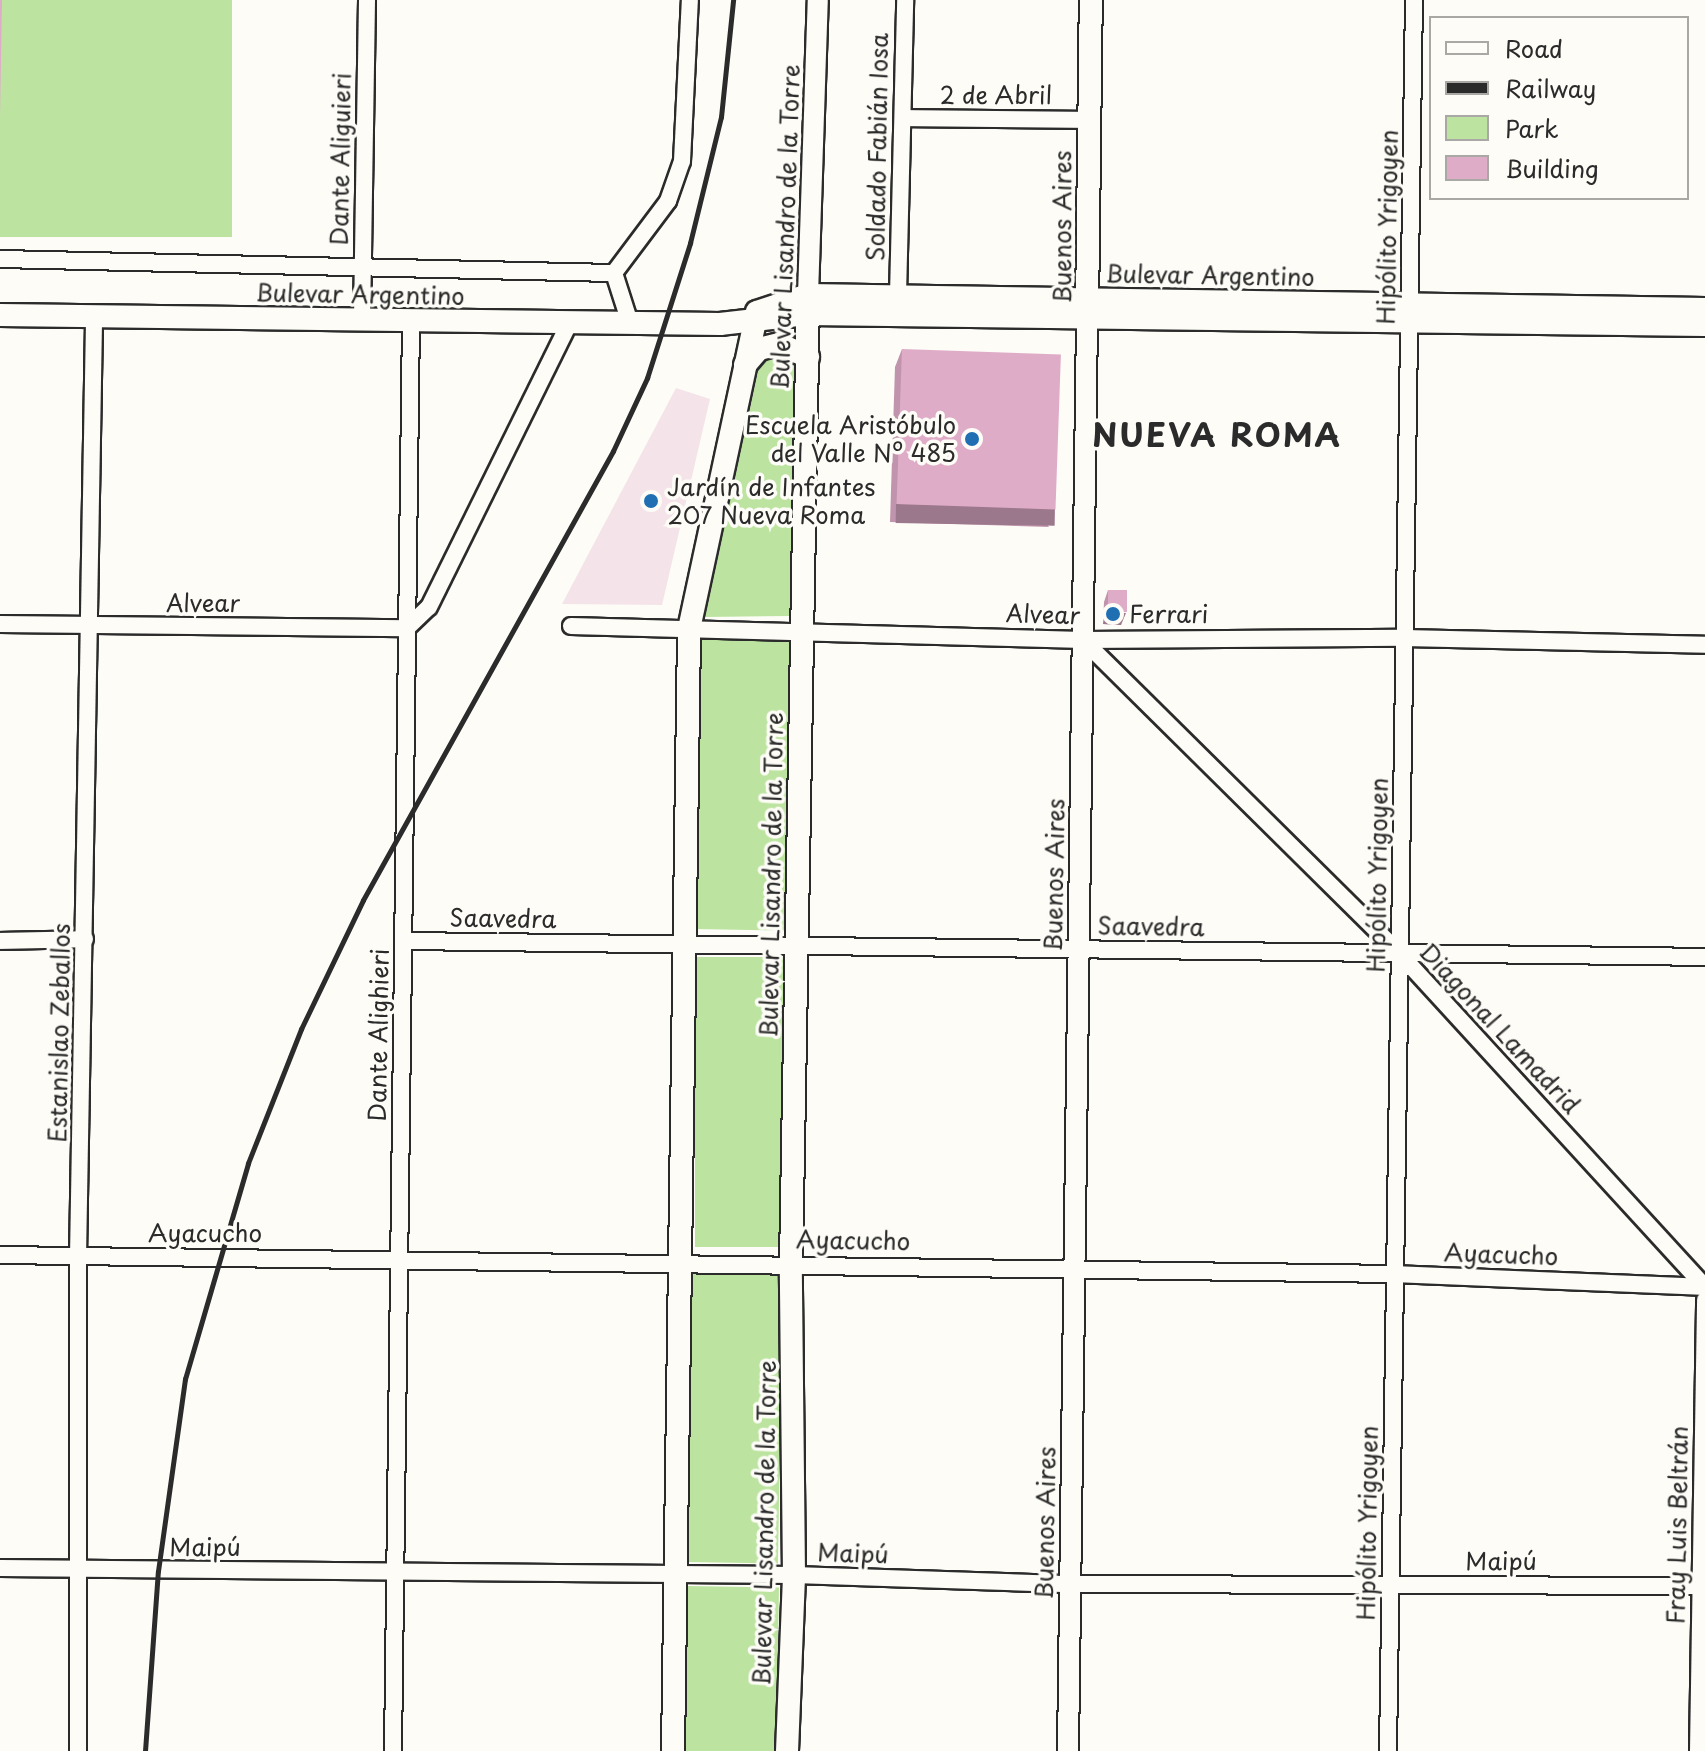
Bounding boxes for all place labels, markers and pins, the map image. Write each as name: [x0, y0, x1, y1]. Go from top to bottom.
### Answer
place label: Escuela Aristóbulo del Valle Nº 485: [745, 411, 956, 467]
marker: Escuela Aristóbulo del Valle Nº 485: [963, 430, 981, 448]
place label: Jardín de Infantes 207 Nueva Roma: [667, 473, 876, 529]
marker: Jardín de Infantes 207 Nueva Roma: [642, 492, 660, 510]
place label: Ferrari: [1129, 600, 1209, 628]
marker: Ferrari: [1104, 605, 1122, 623]

